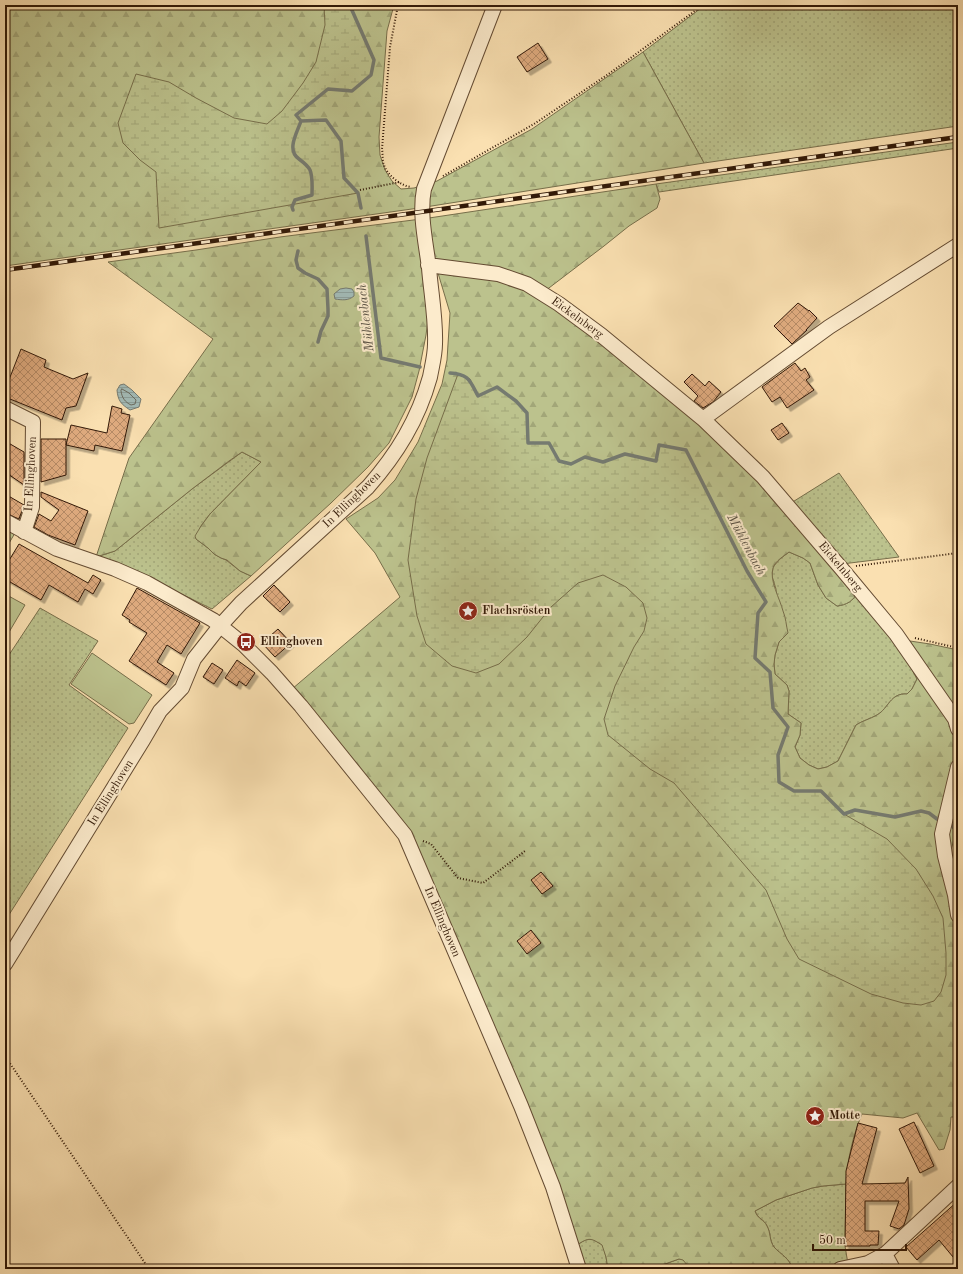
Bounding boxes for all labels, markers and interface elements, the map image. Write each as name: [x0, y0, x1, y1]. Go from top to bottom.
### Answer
water label: Mühlenbach: [355, 283, 377, 353]
street label: Eickelnberg: [549, 295, 606, 341]
street label: In Ellinghoven: [23, 436, 39, 512]
street label: In Ellinghoven: [321, 469, 384, 530]
water label: Mühlenbach: [724, 511, 768, 578]
street label: Eickelnberg: [816, 540, 865, 595]
place icon: Flachsrösten: [457, 600, 479, 622]
place label: Flachsrösten: [482, 605, 551, 617]
bus stop icon: Ellinghoven: [235, 631, 257, 653]
place label: Ellinghoven: [260, 636, 323, 648]
street label: In Ellinghoven: [86, 757, 136, 828]
street label: In Ellinghoven: [422, 885, 462, 959]
place icon: Motte: [804, 1105, 826, 1127]
place label: Motte: [829, 1110, 860, 1122]
scale bar: [813, 1226, 906, 1252]
text: 50 m: [819, 1234, 846, 1247]

